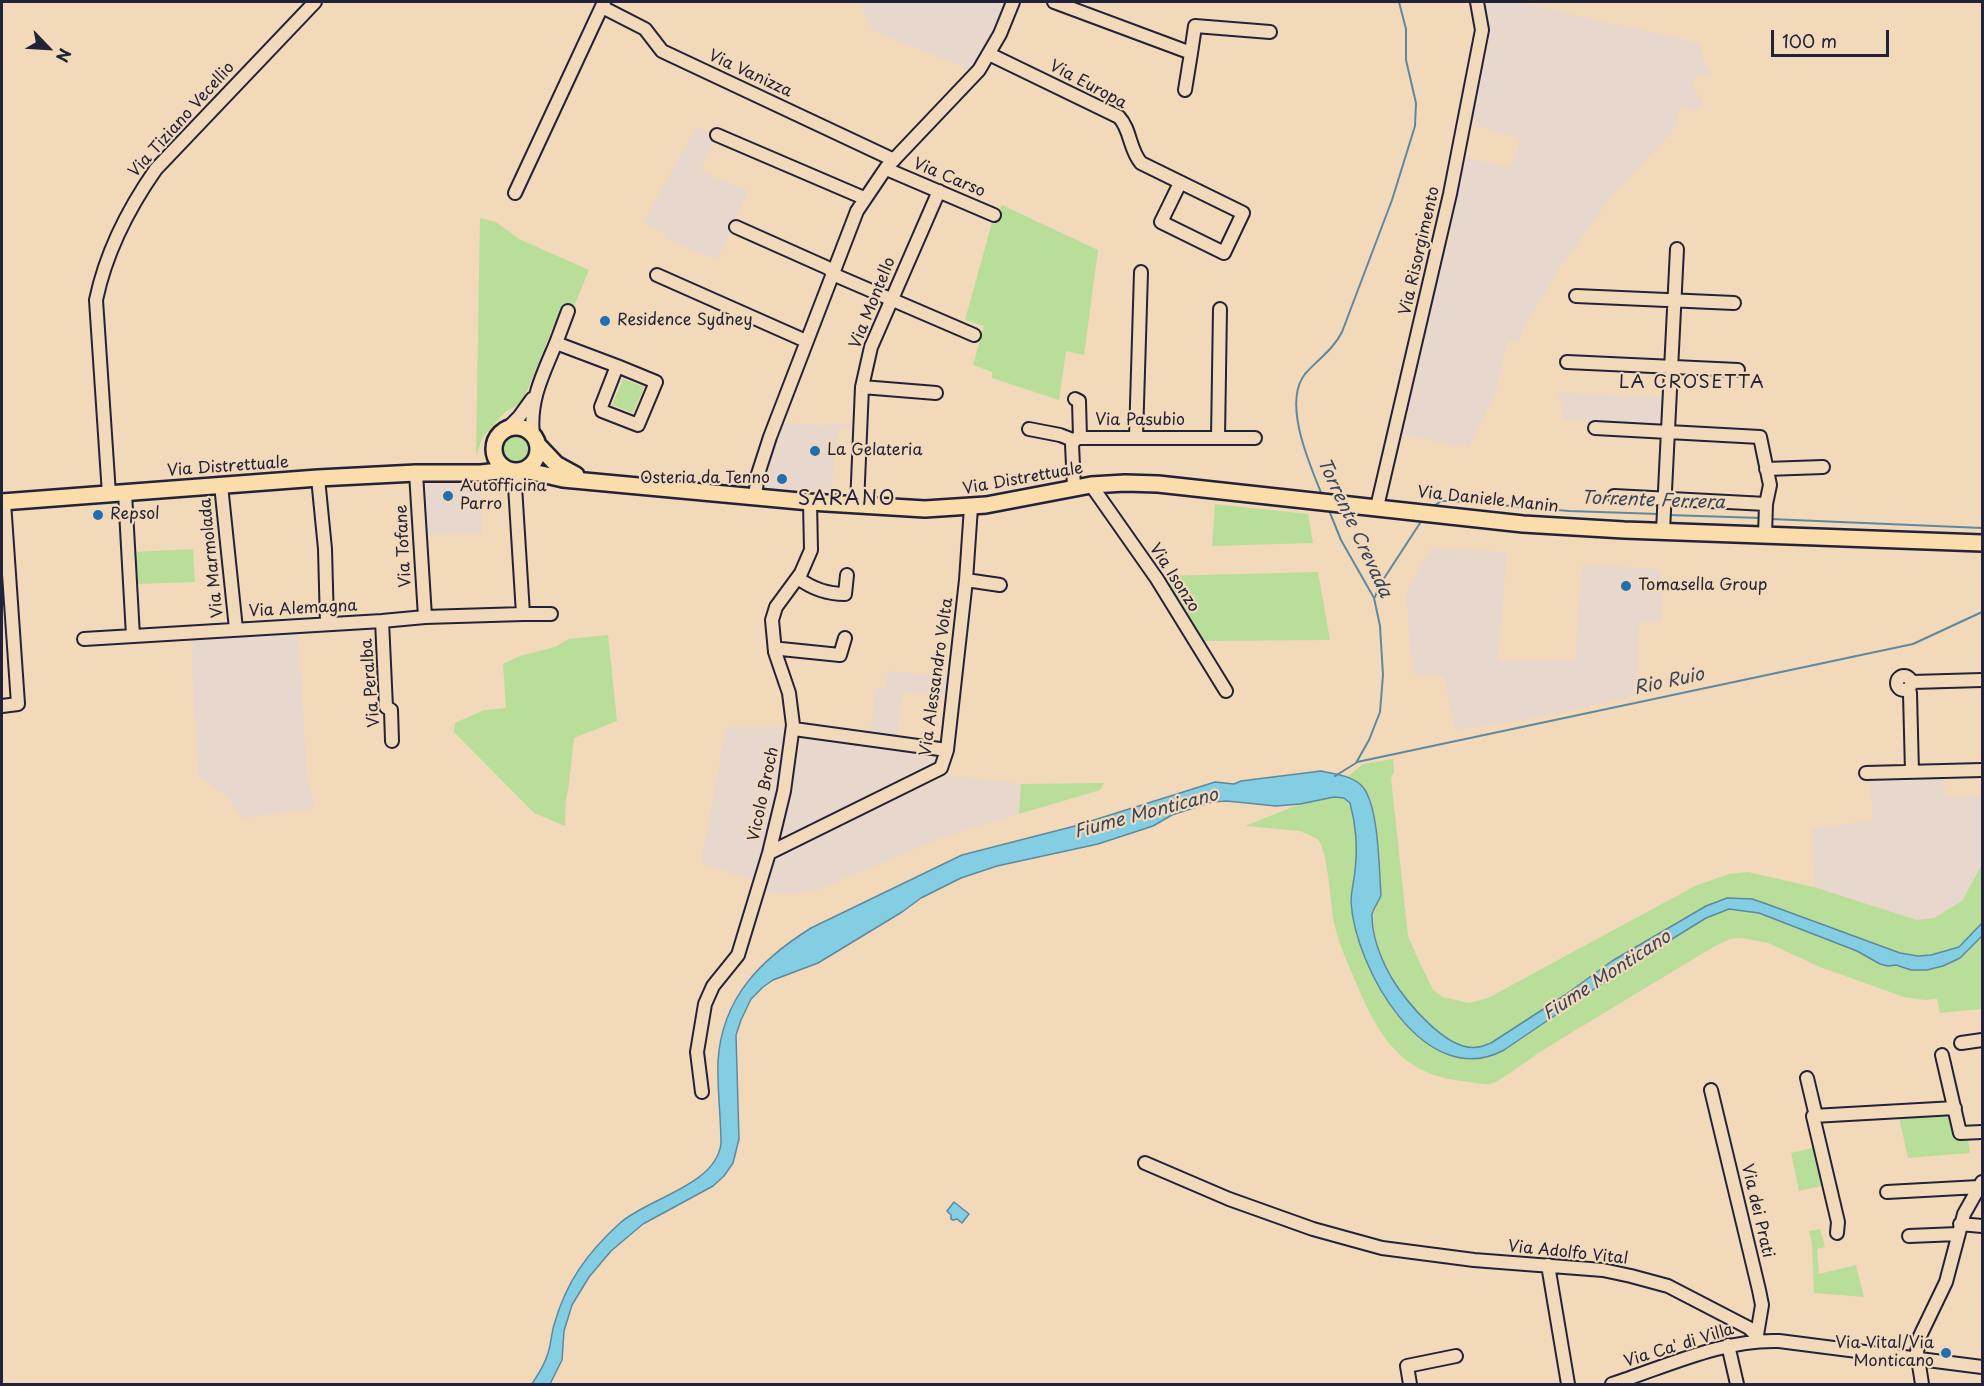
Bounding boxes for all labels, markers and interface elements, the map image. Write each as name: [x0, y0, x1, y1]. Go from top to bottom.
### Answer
north arrow: [18, 18, 78, 78]
scale bar: [1774, 18, 1892, 56]
text: 100 m: [1782, 27, 1837, 54]
text: N: [51, 45, 78, 66]
street label: Via Vanizza: [705, 46, 795, 102]
street label: Via Europa: [1046, 57, 1130, 113]
street label: Via Tiziano Vecellio: [125, 58, 239, 182]
street label: Via Carso: [910, 154, 988, 202]
street label: Via Risorgimento: [1396, 185, 1444, 317]
street label: Via Montello: [846, 255, 900, 351]
place label: Residence Sydney: [617, 311, 753, 331]
marker: Residence Sydney: [598, 314, 612, 328]
district label: LA CROSETTA: [1620, 372, 1764, 394]
street label: Via Pasubio: [1095, 411, 1185, 431]
place label: La Gelateria: [827, 441, 923, 461]
marker: La Gelateria: [808, 444, 822, 458]
street label: Via Distrettuale: [166, 453, 290, 481]
water label: Torrente Crevada: [1312, 455, 1396, 601]
street label: Via Distrettuale: [961, 459, 1085, 499]
place label: Osteria da Tenno: [640, 469, 770, 489]
marker: Osteria da Tenno: [775, 472, 789, 486]
place label: Autofficina Parro: [460, 477, 547, 515]
street label: Via Daniele Manin: [1416, 483, 1560, 517]
district label: SARANO: [798, 487, 896, 511]
water label: Torrente Ferrera: [1581, 488, 1725, 514]
marker: Autofficina Parro: [441, 489, 455, 503]
street label: Via Marmolada: [196, 497, 228, 619]
street label: Via Tofane: [392, 504, 416, 588]
place label: Repsol: [110, 505, 160, 525]
marker: Repsol: [91, 508, 105, 522]
street label: Via Isonzo: [1145, 540, 1203, 616]
place label: Tomasella Group: [1638, 576, 1767, 596]
marker: Tomasella Group: [1619, 579, 1633, 593]
street label: Via Alemagna: [248, 597, 358, 621]
street label: Via Alessandro Volta: [916, 597, 958, 757]
street label: Via Peralba: [358, 638, 384, 728]
water label: Rio Ruio: [1632, 664, 1706, 700]
street label: Vicolo Broch: [745, 745, 783, 843]
water label: Fiume Monticano: [1072, 784, 1220, 844]
water label: Fiume Monticano: [1539, 927, 1675, 1025]
street label: Via dei Prati: [1737, 1162, 1777, 1260]
street label: Via Adolfo Vital: [1507, 1237, 1629, 1269]
street label: Via Ca' di Villa: [1622, 1320, 1736, 1372]
place label: Via Vital/Via Monticano: [1835, 1334, 1934, 1372]
marker: Via Vital/Via Monticano: [1939, 1346, 1953, 1360]

